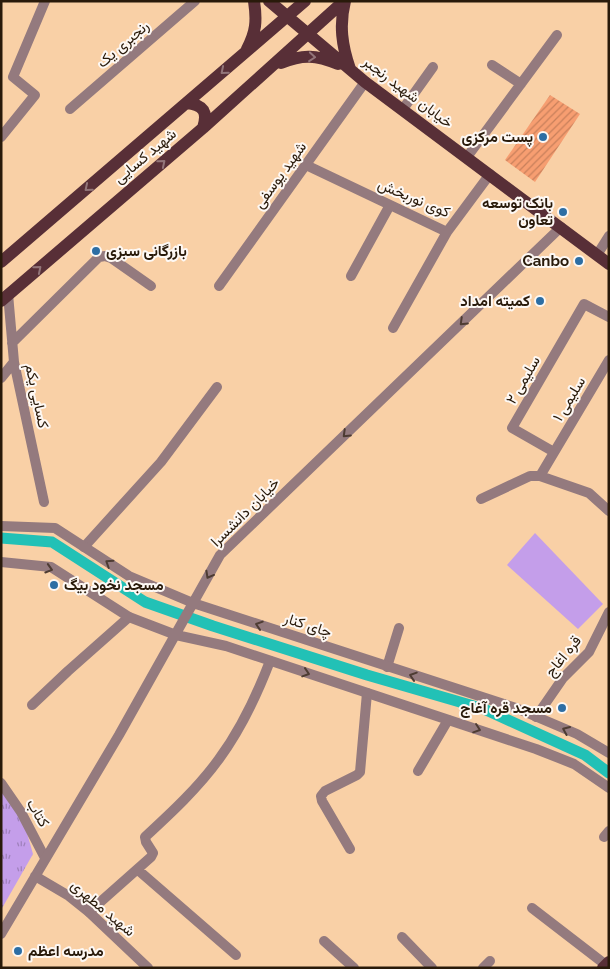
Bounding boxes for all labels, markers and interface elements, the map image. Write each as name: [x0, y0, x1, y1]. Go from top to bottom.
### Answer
street label: رنجبری یک: [93, 17, 153, 72]
one-way arrow: [309, 52, 317, 63]
street label: خیابان شهید رنجبر: [359, 52, 456, 132]
one-way arrow: [221, 65, 230, 74]
street label: شهید کسایی: [110, 124, 181, 188]
place label: پست مرکزی: [462, 128, 533, 147]
marker: پست مرکزی: [537, 131, 549, 143]
street label: شهید یوسفی: [250, 138, 311, 212]
one-way arrow: [156, 160, 165, 169]
street label: کوی نوربخش: [375, 175, 453, 222]
one-way arrow: [84, 182, 93, 191]
place label: بانک توسعه تعاون: [482, 194, 553, 229]
marker: بانک توسعه تعاون: [557, 206, 569, 218]
place label: بازرگانی سبزی: [106, 242, 187, 260]
marker: بازرگانی سبزی: [90, 245, 102, 257]
place label: Canbo: [522, 252, 569, 270]
marker: Canbo: [573, 255, 585, 267]
one-way arrow: [32, 266, 41, 274]
place label: کمیته امداد: [460, 292, 530, 310]
marker: کمیته امداد: [534, 295, 546, 307]
one-way arrow: [460, 316, 469, 325]
street label: سلیمی ۲: [502, 353, 545, 408]
street label: کسایی یکم: [20, 362, 53, 430]
street label: سلیمی ۱: [549, 373, 590, 425]
one-way arrow: [343, 428, 352, 437]
street label: خیابان دانشسرا: [207, 474, 283, 550]
one-way arrow: [105, 560, 115, 569]
one-way arrow: [44, 563, 53, 573]
one-way arrow: [205, 570, 215, 579]
place label: مسجد نخود‌ بیگ: [64, 576, 164, 594]
marker: مسجد نخود‌ بیگ: [48, 579, 60, 591]
street label: چای کنار: [281, 609, 334, 642]
one-way arrow: [255, 621, 263, 631]
street label: قره اغاج: [541, 632, 587, 681]
one-way arrow: [302, 667, 310, 677]
one-way arrow: [409, 671, 418, 681]
place label: مسجد قره آغاج: [460, 699, 552, 718]
marker: مسجد قره آغاج: [556, 702, 568, 714]
one-way arrow: [472, 724, 481, 734]
one-way arrow: [562, 725, 571, 736]
street label: کتاب: [23, 796, 53, 831]
street label: شهید مطهری: [66, 876, 139, 941]
place label: مدرسه اعظم: [28, 942, 104, 961]
marker: مدرسه اعظم: [12, 945, 24, 957]

